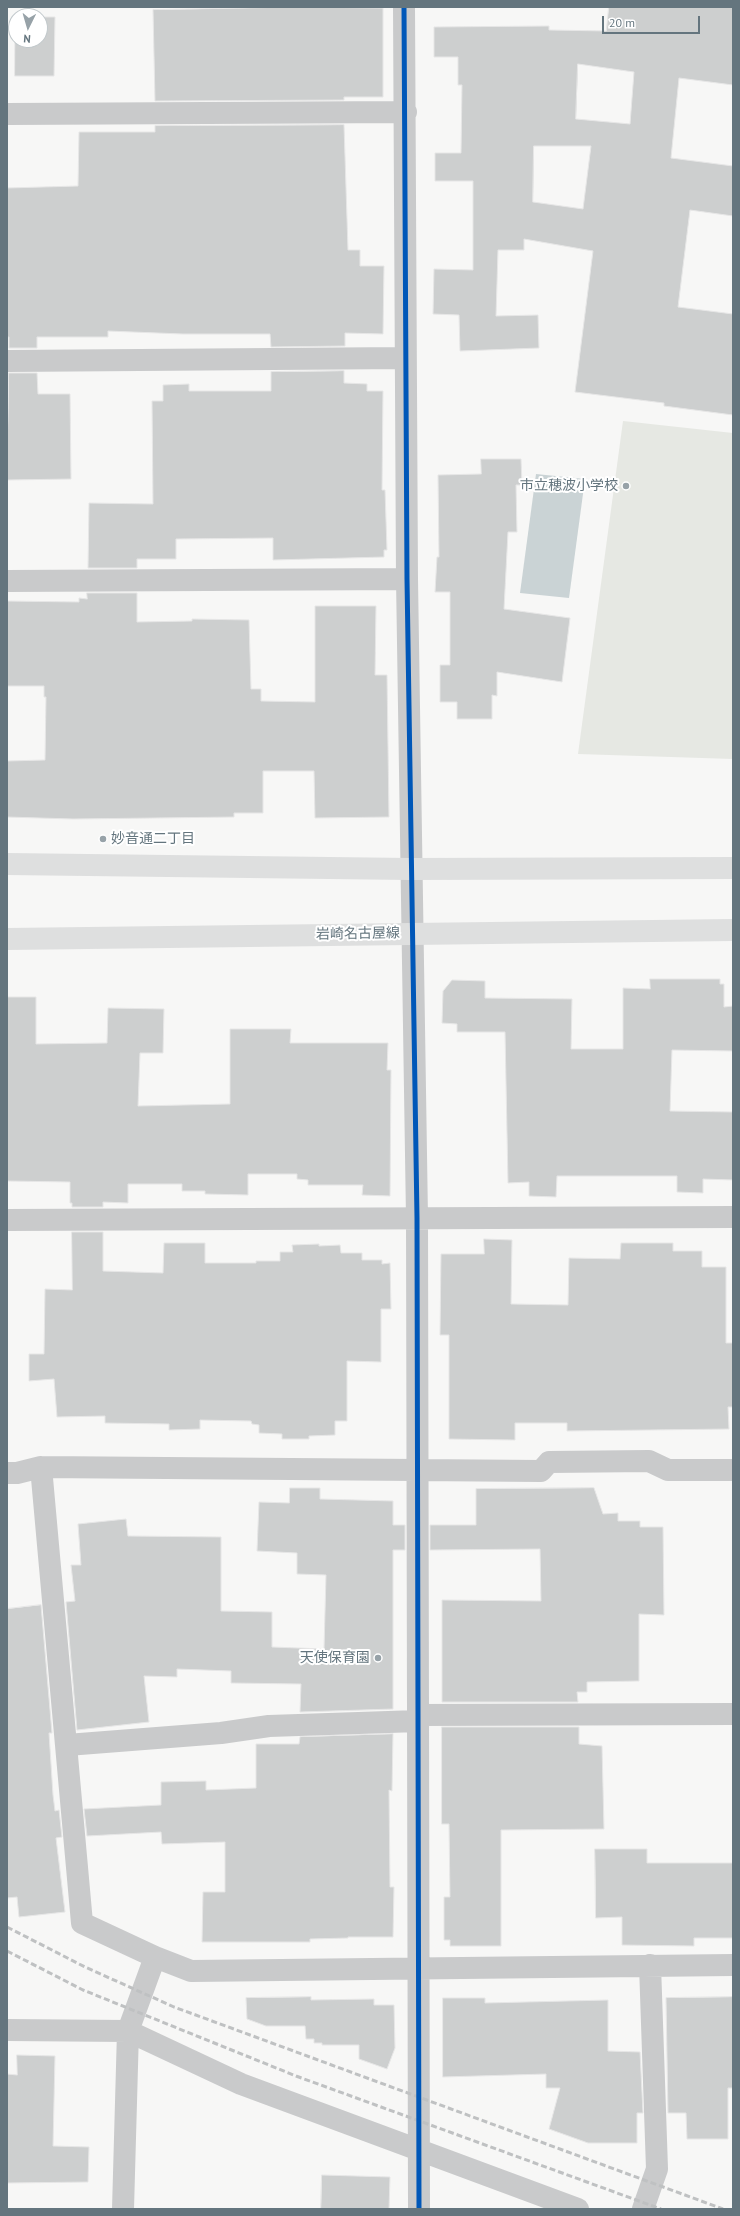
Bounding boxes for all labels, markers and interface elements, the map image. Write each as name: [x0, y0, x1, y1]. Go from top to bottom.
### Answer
north arrow: [8, 8, 48, 48]
scale bar: [604, 8, 702, 34]
text: 20 m: [609, 15, 635, 30]
text: N: [23, 32, 31, 46]
place label: 市立穂波小学校: [520, 478, 618, 494]
marker: 市立穂波小学校: [621, 481, 631, 491]
place label: 妙音通二丁目: [111, 831, 195, 847]
marker: 妙音通二丁目: [98, 834, 108, 844]
street label: 岩崎名古屋線: [316, 925, 400, 943]
place label: 天使保育園: [300, 1650, 370, 1666]
marker: 天使保育園: [373, 1653, 383, 1663]

